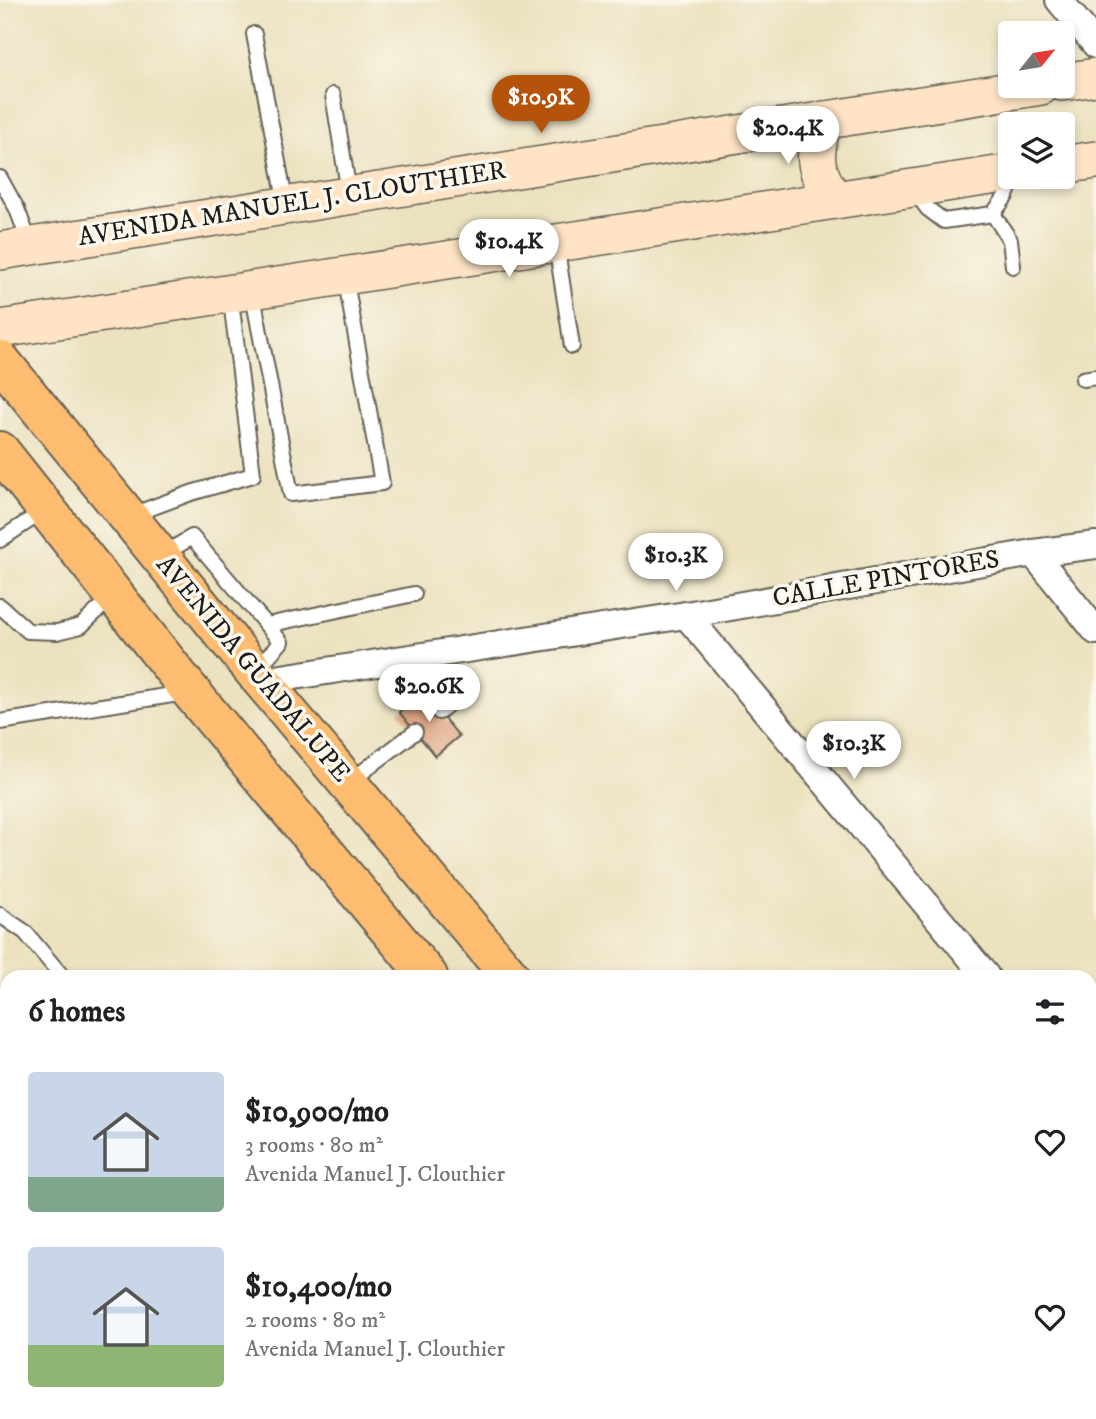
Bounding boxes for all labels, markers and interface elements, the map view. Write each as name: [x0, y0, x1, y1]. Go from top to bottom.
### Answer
north arrow: [998, 21, 1074, 98]
map controls: [998, 21, 1075, 189]
pin: $10.9K: [484, 76, 598, 135]
text: $10.9K: [508, 83, 574, 112]
pin: $20.4K: [731, 106, 845, 166]
button: layers: [998, 112, 1075, 189]
text: $20.4K: [752, 114, 824, 143]
street label: AVENIDA MANUEL J. CLOUTHIER: [76, 154, 508, 254]
pin: $10.4K: [452, 219, 566, 279]
text: $10.4K: [475, 227, 543, 256]
pin: $10.3K: [619, 534, 733, 593]
text: $10.3K: [644, 541, 708, 570]
street label: CALLE PINTORES: [770, 543, 1002, 615]
street label: AVENIDA GUADALUPE: [148, 549, 358, 789]
pin: $20.6K: [372, 664, 486, 724]
text: $20.6K: [394, 672, 464, 701]
pin: $10.3K: [797, 722, 911, 781]
text: $10.3K: [822, 729, 886, 758]
icon: filters: [1031, 993, 1069, 1031]
text: 6 homes: [28, 994, 125, 1031]
text: $10,900/mo: [245, 1094, 389, 1131]
icon: home: [84, 1100, 168, 1184]
icon: heart: [1031, 1123, 1069, 1161]
text: 3 rooms · 80 m²: [245, 1131, 383, 1160]
text: Avenida Manuel J. Clouthier: [245, 1160, 505, 1189]
text: $10,400/mo: [245, 1269, 392, 1306]
icon: home: [84, 1275, 168, 1359]
icon: heart: [1031, 1298, 1069, 1336]
text: 2 rooms · 80 m²: [245, 1306, 385, 1335]
text: Avenida Manuel J. Clouthier: [245, 1335, 505, 1364]

